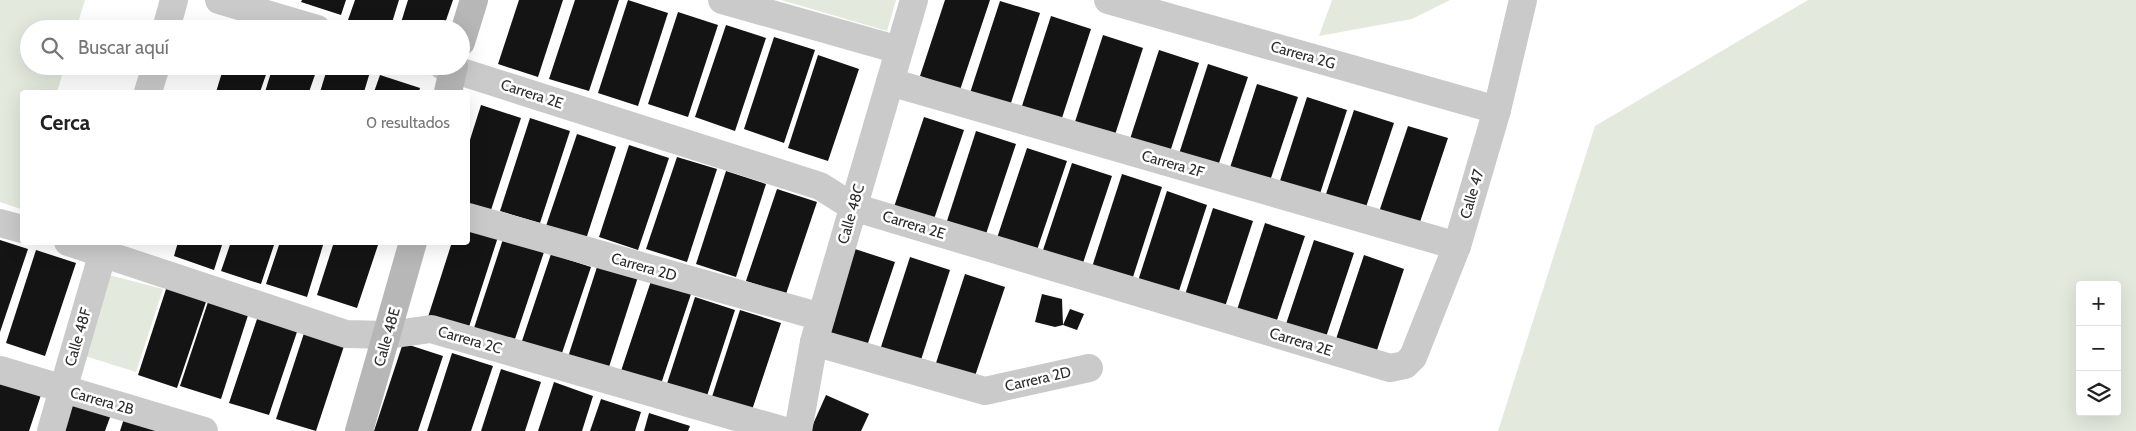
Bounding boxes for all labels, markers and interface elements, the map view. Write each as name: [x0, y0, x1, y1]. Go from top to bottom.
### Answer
search box: [20, 20, 470, 75]
icon: search: [38, 34, 66, 62]
text: Buscar aquí: [78, 36, 169, 59]
street label: Carrera 2G: [1269, 37, 1337, 73]
street label: Carrera 2E: [498, 75, 566, 113]
text: Cerca: [40, 110, 90, 135]
text: 0 resultados: [366, 113, 450, 132]
street label: Carrera 2F: [1140, 146, 1207, 182]
street label: Calle 47: [1456, 167, 1488, 221]
street label: Calle 48C: [834, 182, 868, 246]
street label: Carrera 2E: [880, 207, 948, 243]
street label: Carrera 2D: [609, 249, 679, 285]
map controls: [2076, 281, 2121, 416]
button: +: [2076, 281, 2121, 326]
street label: Calle 48F: [61, 305, 95, 368]
street label: Calle 48E: [370, 305, 404, 369]
street label: Carrera 2C: [436, 322, 504, 358]
street label: Carrera 2E: [1267, 324, 1335, 360]
button: −: [2076, 326, 2121, 371]
street label: Carrera 2D: [1003, 363, 1073, 395]
button: layers: [2076, 371, 2121, 416]
street label: Carrera 2B: [68, 383, 136, 419]

